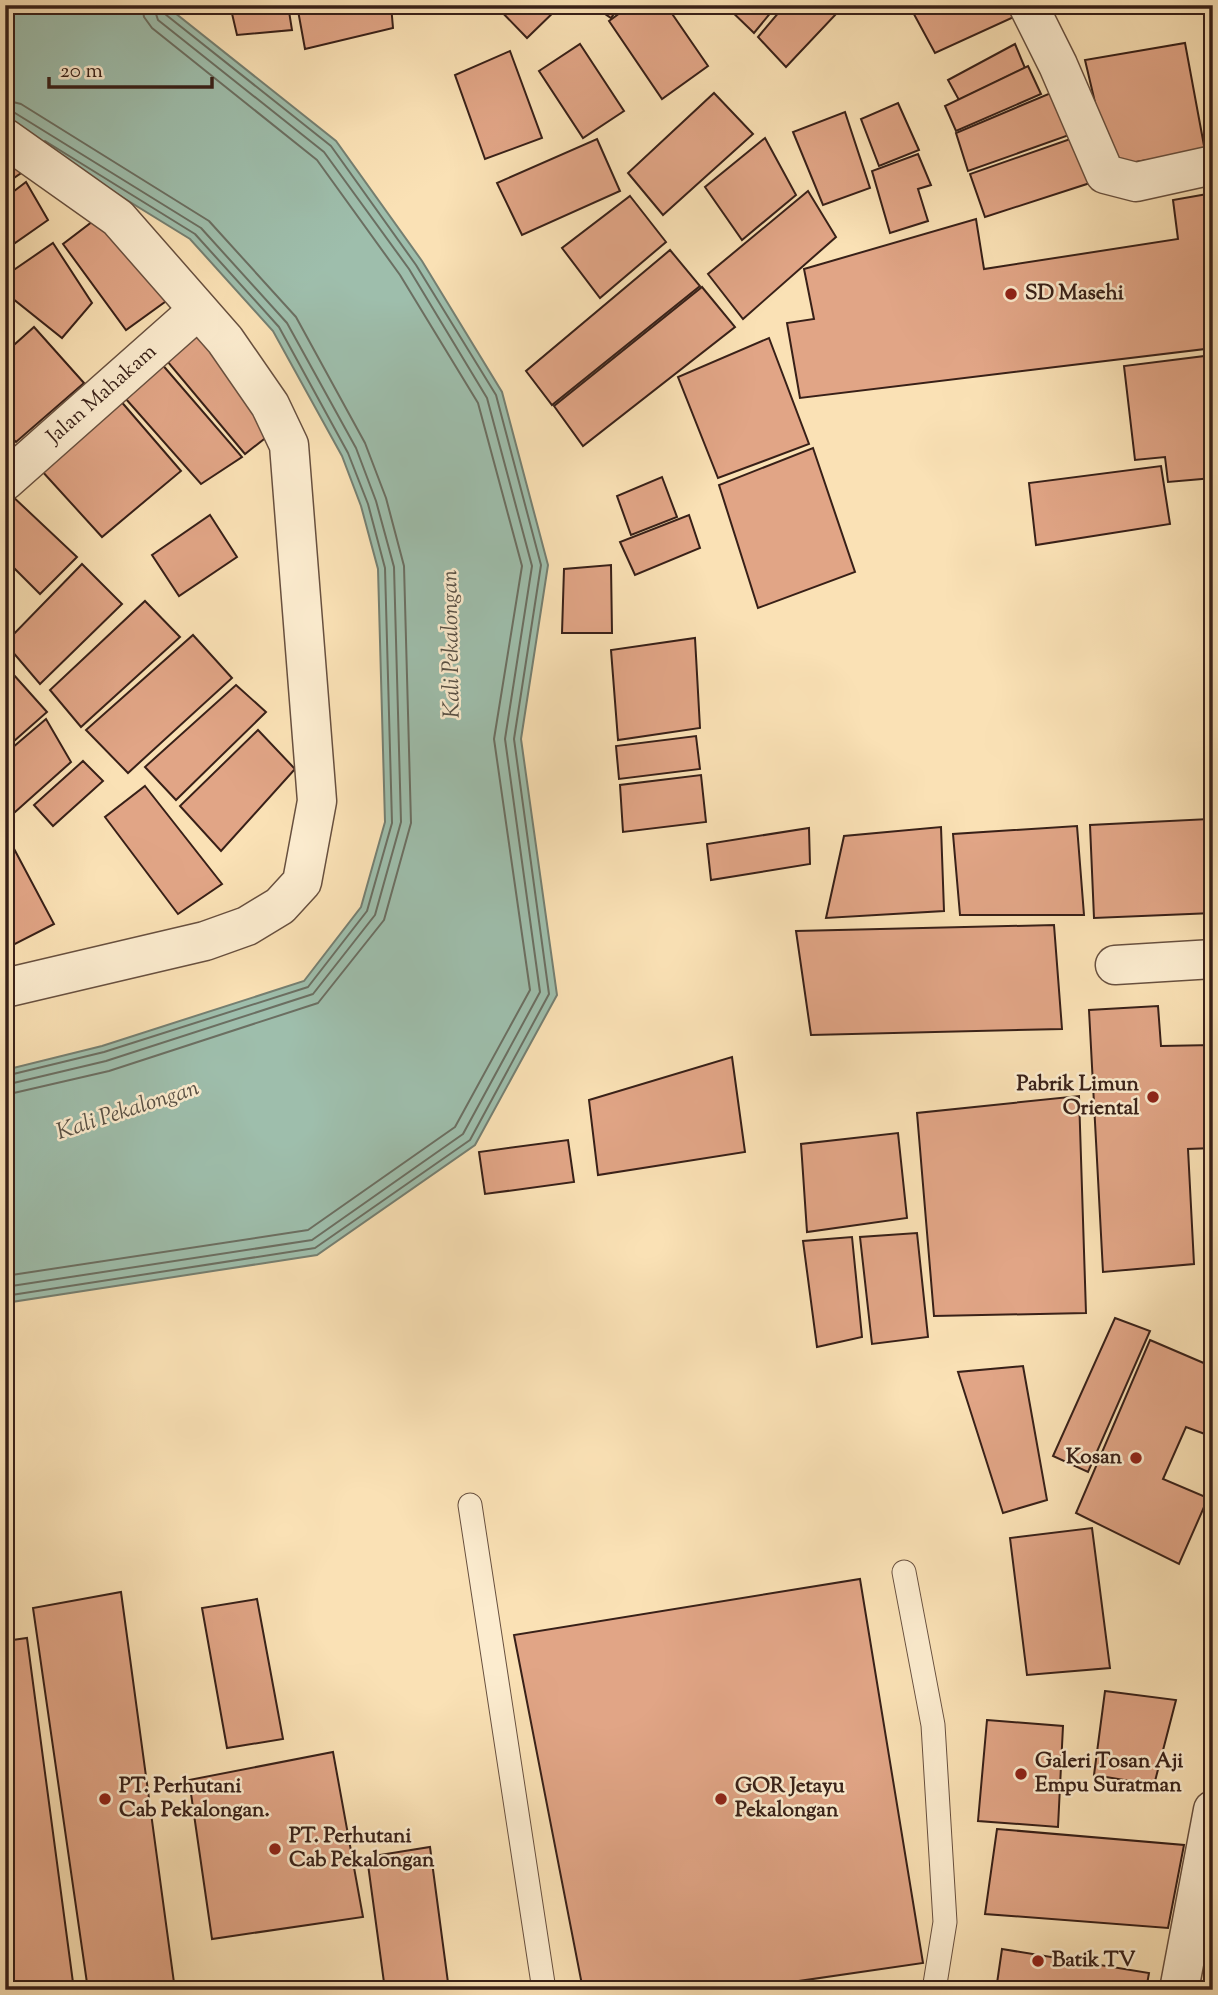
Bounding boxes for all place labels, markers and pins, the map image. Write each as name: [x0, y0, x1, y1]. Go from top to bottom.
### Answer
place label: SD Masehi: [1025, 279, 1124, 309]
marker: SD Masehi: [1003, 286, 1019, 302]
place label: Pabrik Limun Oriental: [1016, 1070, 1140, 1124]
marker: Pabrik Limun Oriental: [1145, 1089, 1161, 1105]
place label: Kosan: [1066, 1443, 1123, 1473]
marker: Kosan: [1128, 1450, 1144, 1466]
place label: Galeri Tosan Aji Empu Suratman: [1035, 1747, 1183, 1801]
marker: Galeri Tosan Aji Empu Suratman: [1013, 1766, 1029, 1782]
place label: PT. Perhutani Cab Pekalongan.: [119, 1772, 270, 1826]
place label: GOR Jetayu Pekalongan: [735, 1772, 845, 1826]
marker: PT. Perhutani Cab Pekalongan.: [97, 1791, 113, 1807]
marker: GOR Jetayu Pekalongan: [713, 1791, 729, 1807]
place label: PT. Perhutani Cab Pekalongan: [289, 1822, 435, 1876]
marker: PT. Perhutani Cab Pekalongan: [267, 1841, 283, 1857]
place label: Batik TV: [1052, 1946, 1136, 1976]
marker: Batik TV: [1030, 1953, 1046, 1969]

